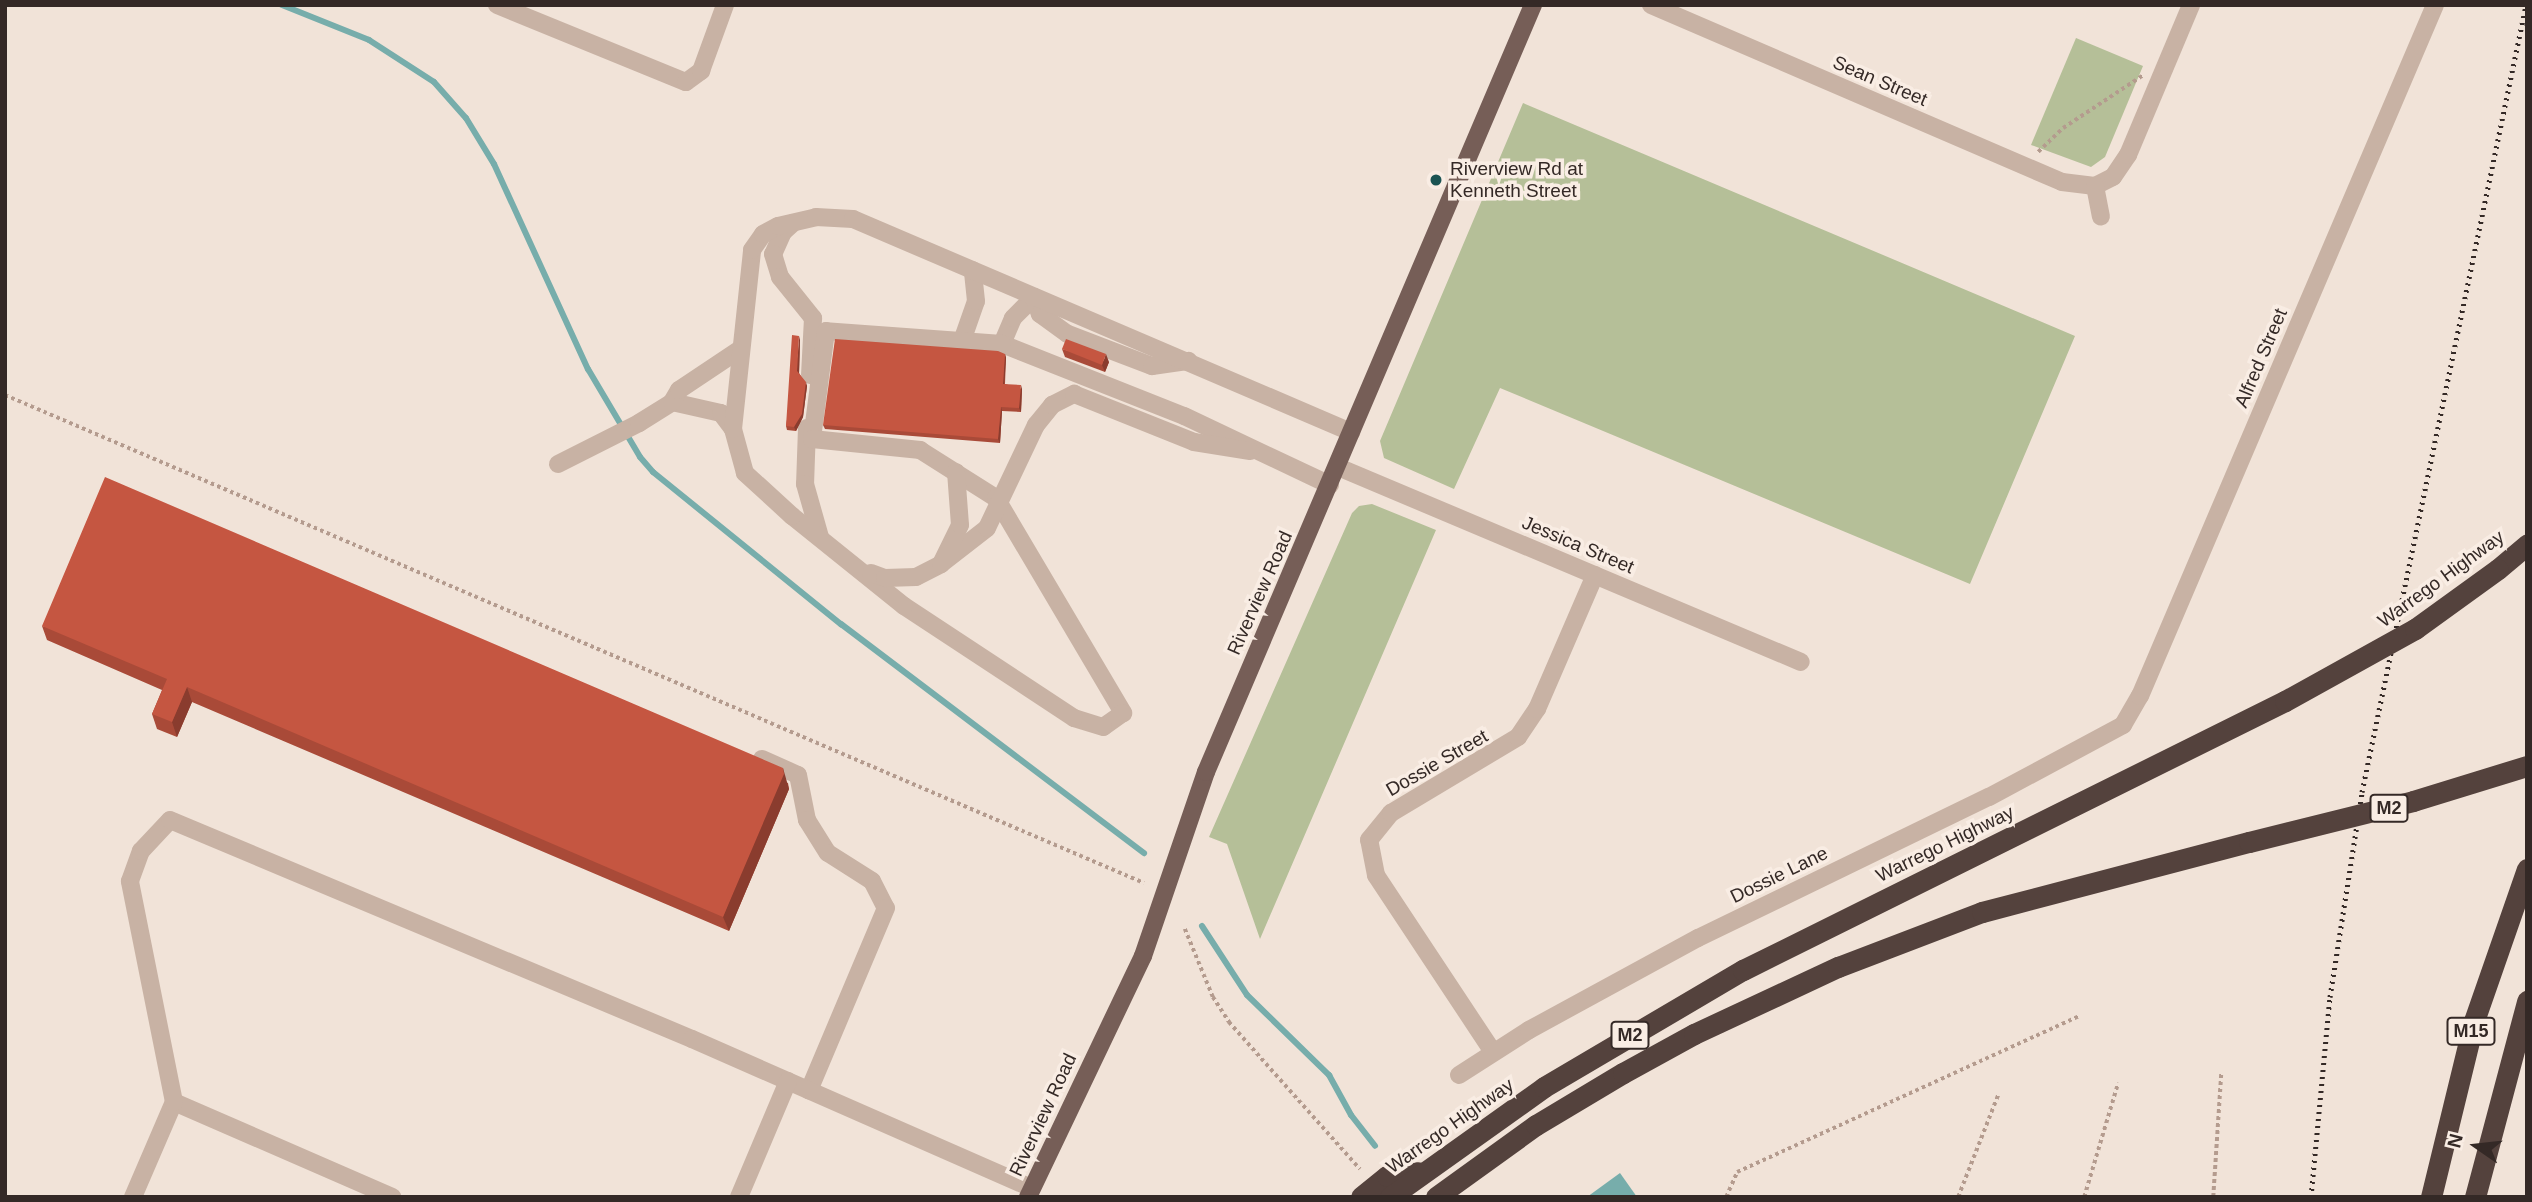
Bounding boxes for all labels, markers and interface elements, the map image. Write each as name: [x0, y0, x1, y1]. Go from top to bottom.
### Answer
street label: Sean Street: [1829, 51, 1931, 111]
place label: Riverview Rd at Kenneth Street: [1450, 158, 1583, 202]
marker: Riverview Rd at Kenneth Street: [1428, 172, 1444, 188]
street label: Alfred Street: [2230, 305, 2292, 411]
street label: Jessica Street: [1519, 511, 1637, 579]
street label: Warrego Highway: [2374, 526, 2508, 632]
street label: Riverview Road: [1223, 528, 1297, 658]
street label: Dossie Street: [1382, 725, 1492, 801]
road number: M2: [2368, 794, 2410, 822]
street label: Warrego Highway: [1872, 801, 2018, 887]
street label: Dossie Lane: [1727, 842, 1831, 908]
road number: M15: [2445, 1016, 2497, 1046]
road number: M2: [1609, 1020, 1651, 1050]
street label: Riverview Road: [1005, 1050, 1081, 1180]
street label: Warrego Highway: [1382, 1074, 1518, 1178]
north arrow: [2441, 1111, 2511, 1181]
text: N: [2443, 1132, 2467, 1150]

